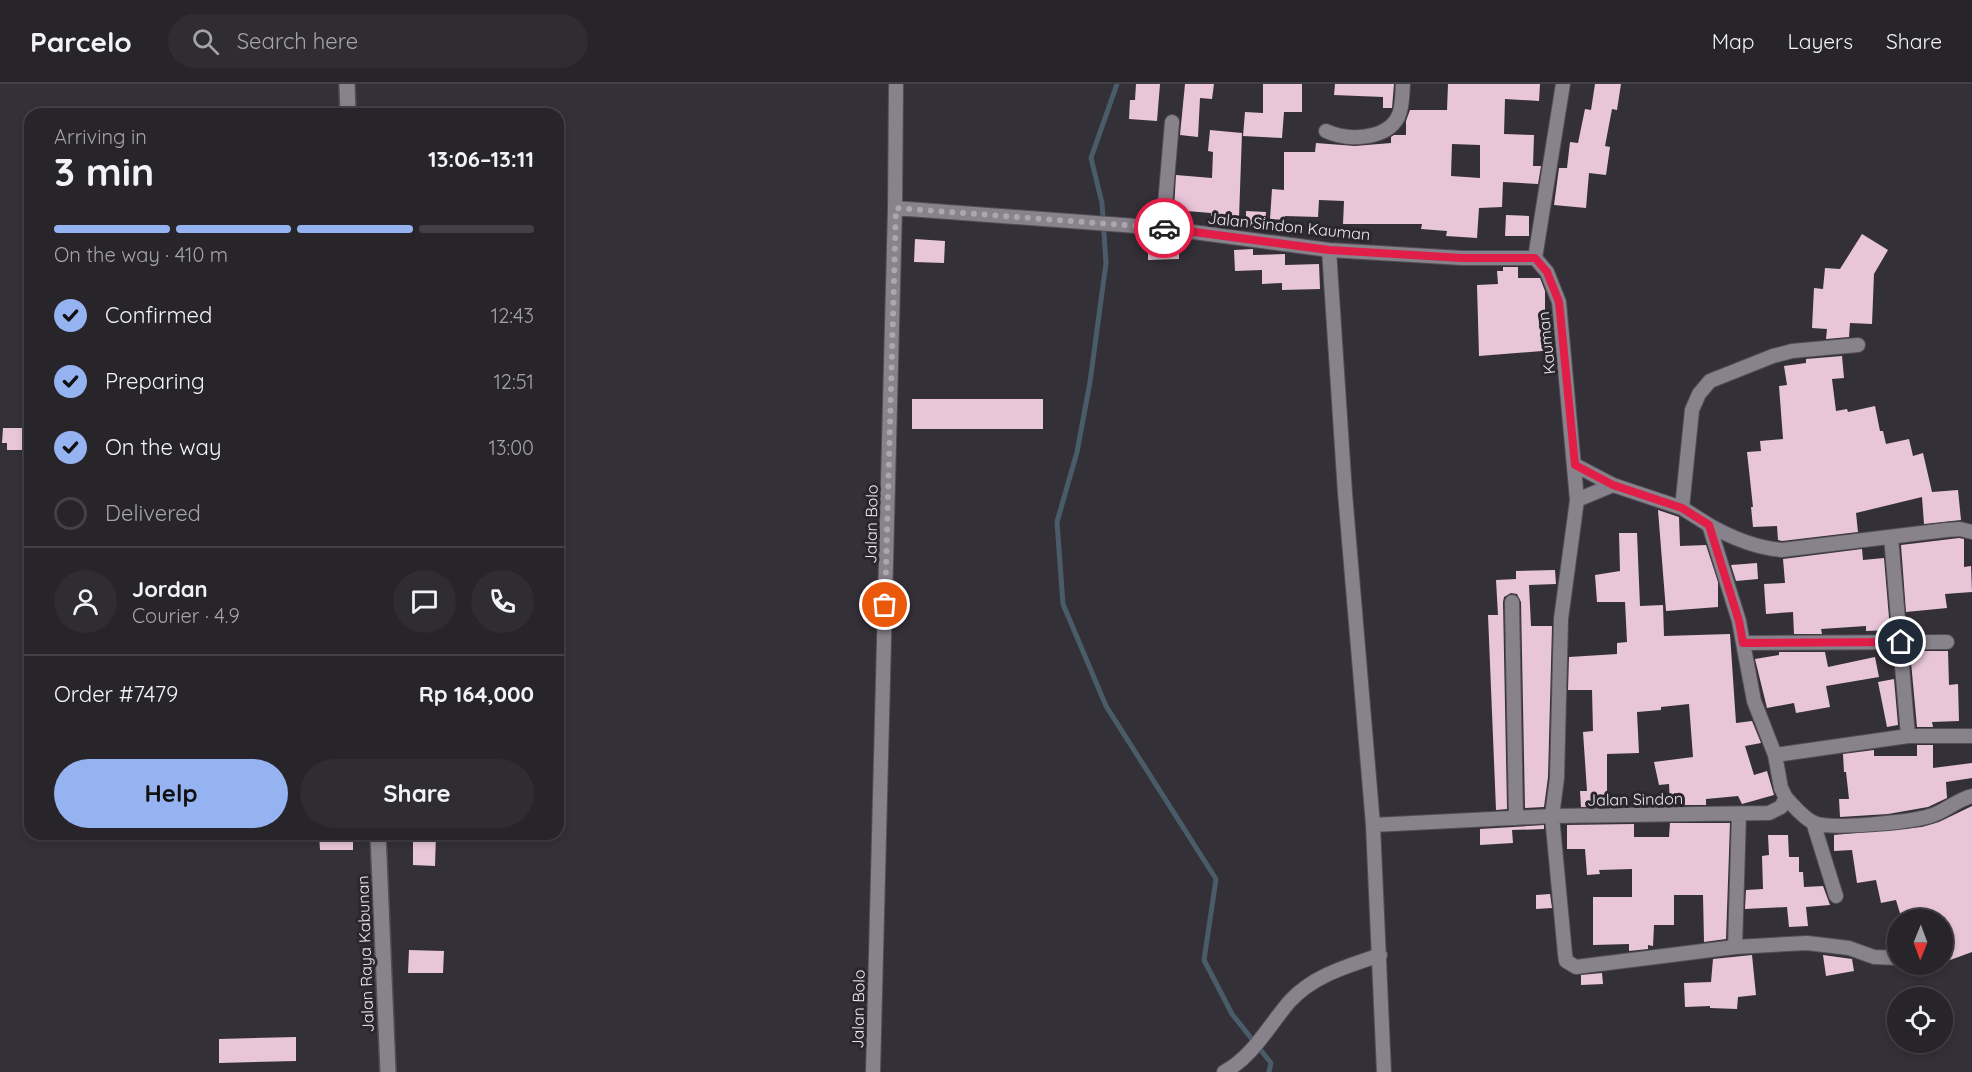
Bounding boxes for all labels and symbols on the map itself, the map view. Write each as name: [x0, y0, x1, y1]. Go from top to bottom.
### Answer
courier: [1134, 198, 1194, 258]
street label: Jalan Sindon Kauman: [1207, 208, 1371, 244]
street label: Kauman: [1533, 311, 1559, 375]
street label: Jalan Bolo: [860, 484, 882, 564]
pin: [859, 579, 910, 630]
pin: [1875, 616, 1926, 667]
street label: Jalan Sindon: [1587, 788, 1683, 810]
street label: Jalan Raya Kabunan: [352, 875, 378, 1033]
north arrow: [1887, 909, 1953, 975]
street label: Jalan Bolo: [847, 969, 869, 1049]

